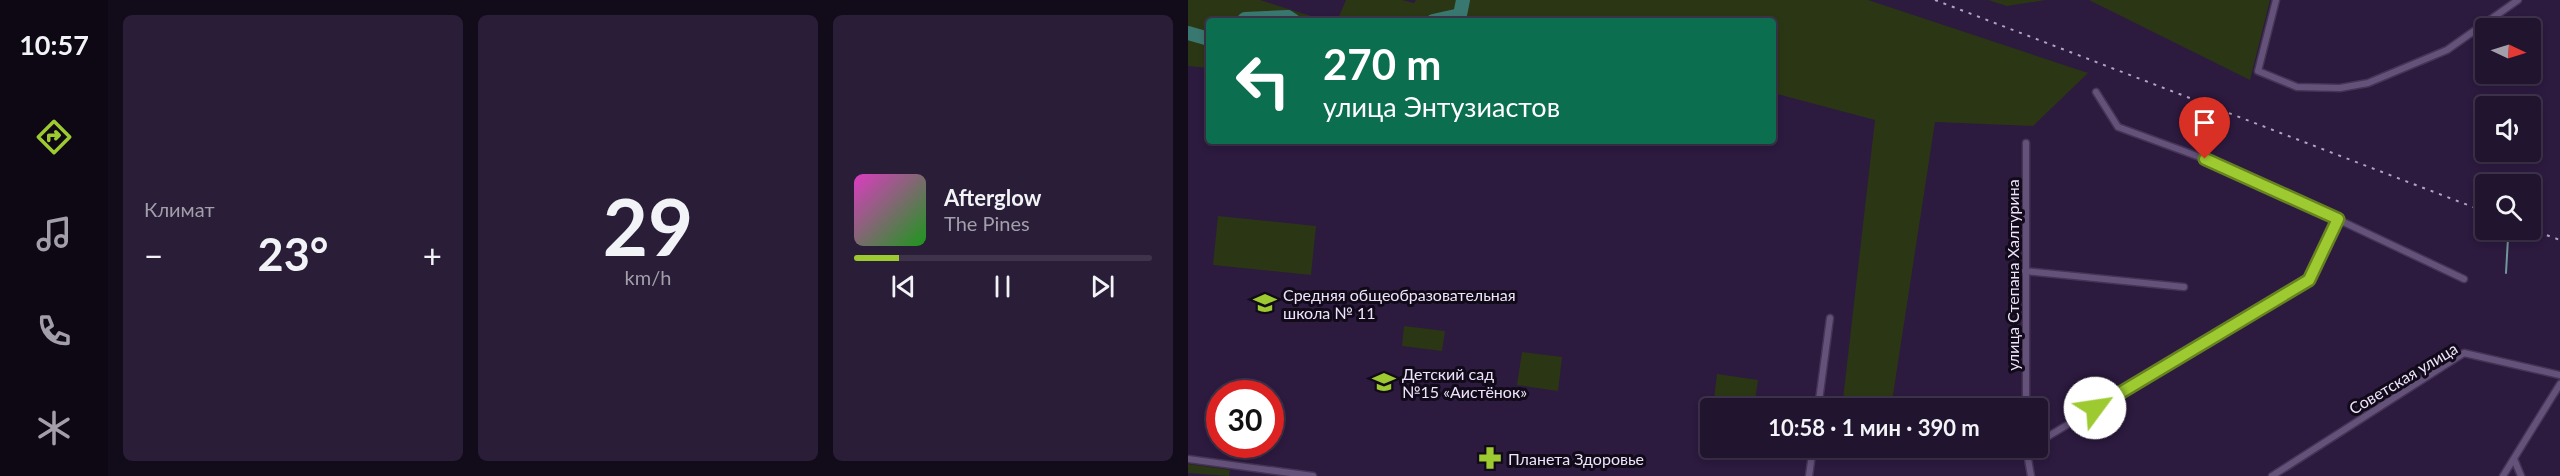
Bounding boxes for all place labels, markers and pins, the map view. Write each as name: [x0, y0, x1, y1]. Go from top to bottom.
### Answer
pin: [2179, 97, 2230, 159]
place label: Средняя общеобразовательная школа № 11: [1283, 285, 1516, 322]
school or university icon: Средняя общеобразовательная школа № 11: [1252, 290, 1278, 316]
place label: Детский сад №15 «Аистёнок»: [1402, 364, 1527, 401]
school or university icon: Детский сад №15 «Аистёнок»: [1371, 369, 1397, 395]
pharmacy icon: Планета Здоровье: [1477, 445, 1503, 471]
place label: Планета Здоровье: [1508, 449, 1644, 468]

